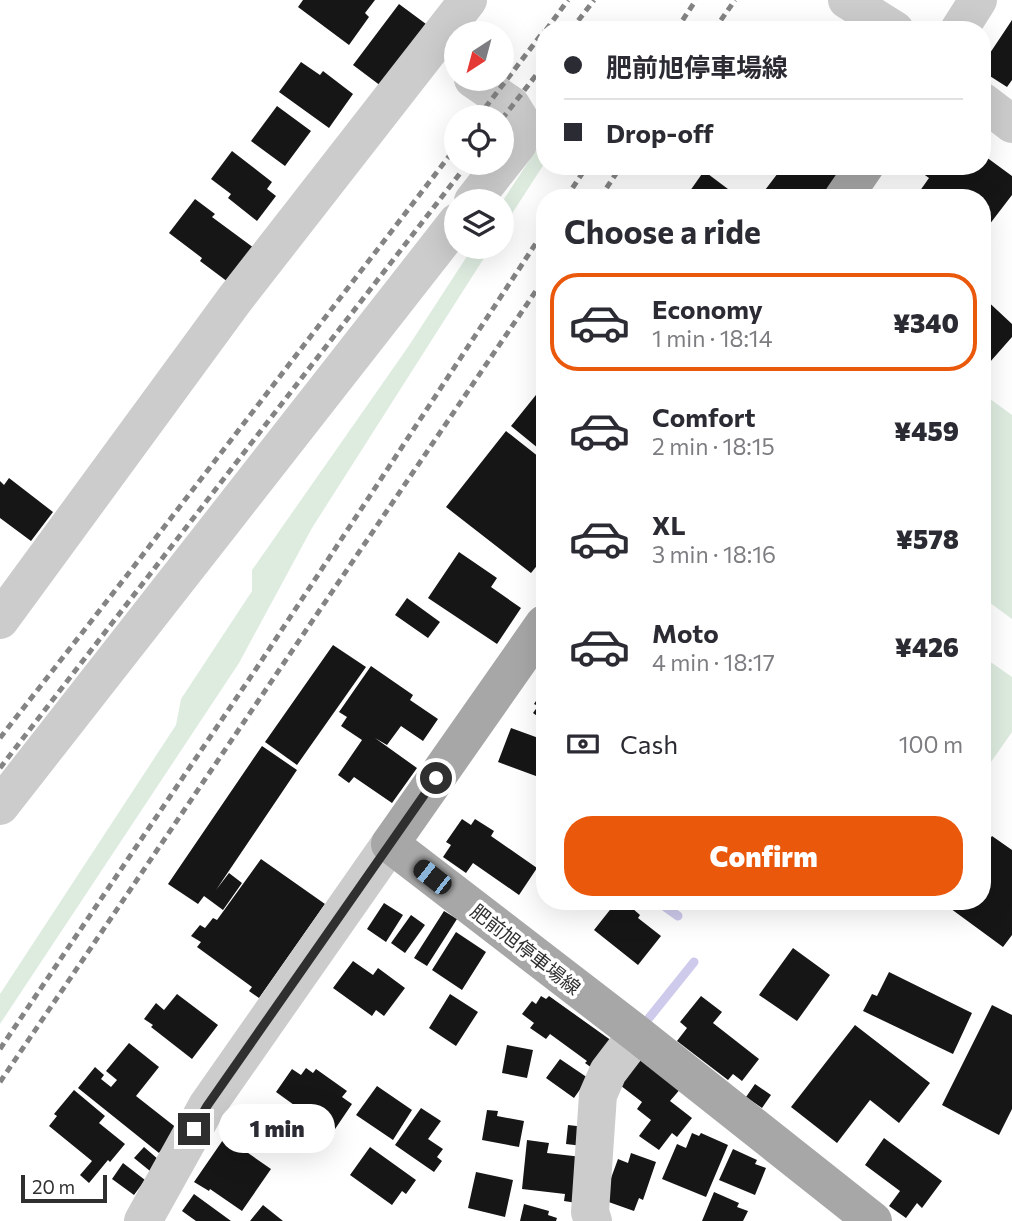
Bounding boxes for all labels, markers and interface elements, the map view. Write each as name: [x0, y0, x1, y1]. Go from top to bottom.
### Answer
north arrow: [444, 21, 514, 91]
map controls: [444, 21, 514, 259]
text: 肥前旭停車場線: [606, 51, 788, 82]
button: locate: [444, 105, 514, 175]
text: Drop-off: [606, 117, 713, 148]
button: layers: [444, 189, 514, 259]
text: Choose a ride: [564, 211, 761, 251]
icon: car: [568, 291, 631, 354]
text: Economy: [652, 293, 763, 324]
text: ¥340: [893, 307, 959, 338]
text: 1 min · 18:14: [652, 324, 772, 352]
icon: car: [568, 399, 631, 462]
text: Comfort: [652, 401, 755, 432]
text: ¥459: [894, 415, 959, 446]
text: 2 min · 18:15: [652, 432, 775, 460]
icon: car: [568, 507, 631, 570]
text: XL: [652, 509, 686, 540]
text: ¥578: [896, 523, 959, 554]
text: 3 min · 18:16: [652, 540, 776, 568]
icon: car: [568, 615, 631, 678]
text: Moto: [652, 617, 719, 648]
text: ¥426: [895, 631, 959, 662]
text: 4 min · 18:17: [652, 648, 775, 676]
icon: cash: [564, 725, 602, 763]
text: Cash: [620, 728, 678, 759]
text: 100 m: [899, 730, 963, 758]
route start: [420, 762, 452, 794]
button: Confirm: [564, 816, 963, 896]
car: [409, 856, 456, 898]
street label: 肥前旭停車場線: [467, 899, 585, 999]
callout: 1 min: [218, 1104, 334, 1154]
route end: [178, 1113, 210, 1145]
text: 1 min: [249, 1114, 305, 1142]
scale bar: [21, 1172, 107, 1204]
text: 20 m: [32, 1175, 75, 1198]

